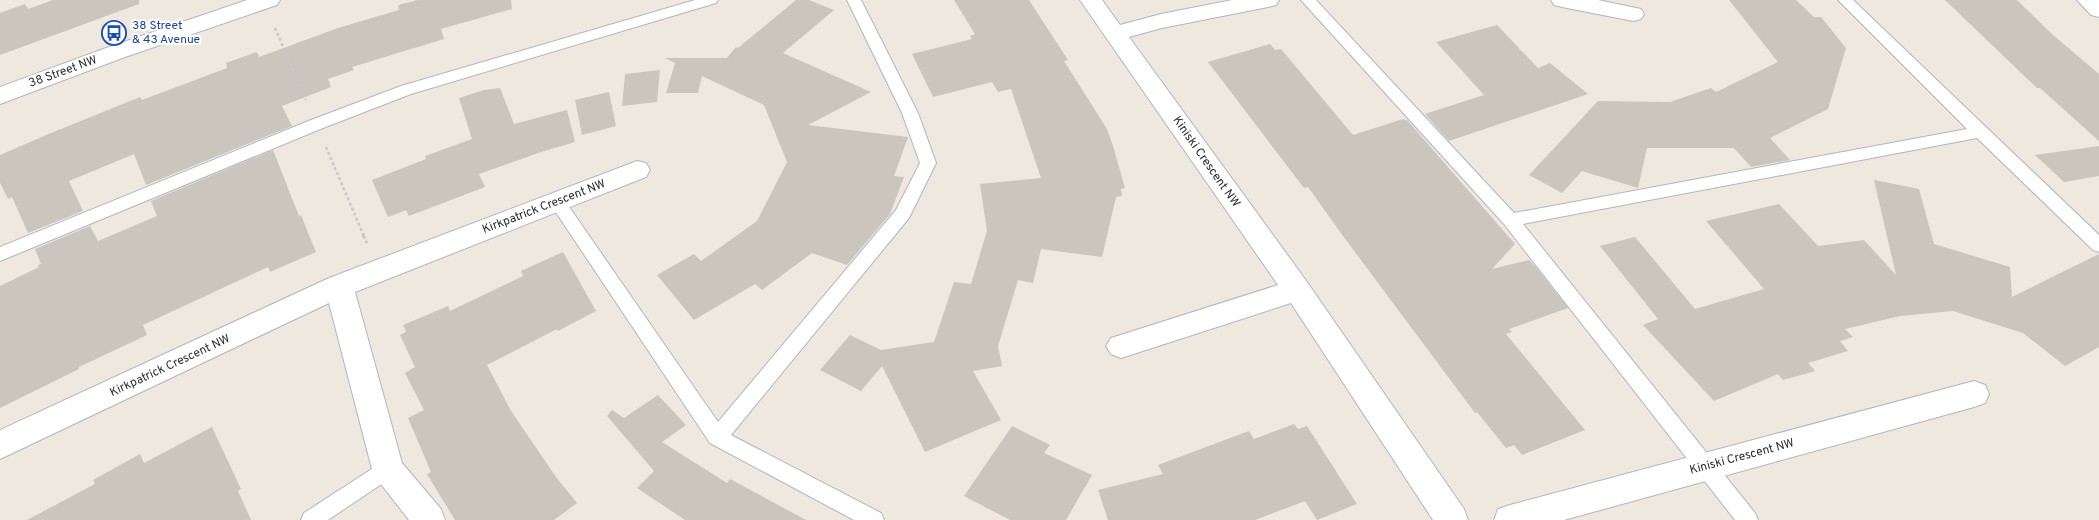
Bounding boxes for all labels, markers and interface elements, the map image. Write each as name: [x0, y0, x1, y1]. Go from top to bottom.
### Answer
place label: 38 Street & 43 Avenue: [132, 18, 200, 48]
bus stop icon: 38 Street & 43 Avenue: [101, 20, 127, 46]
street label: 38 Street NW: [27, 52, 99, 92]
street label: Kiniski Crescent NW: [1169, 113, 1243, 211]
street label: Kirkpatrick Crescent NW: [480, 176, 608, 238]
street label: Kirkpatrick Crescent NW: [107, 331, 233, 401]
street label: Kiniski Crescent NW: [1688, 435, 1796, 479]

